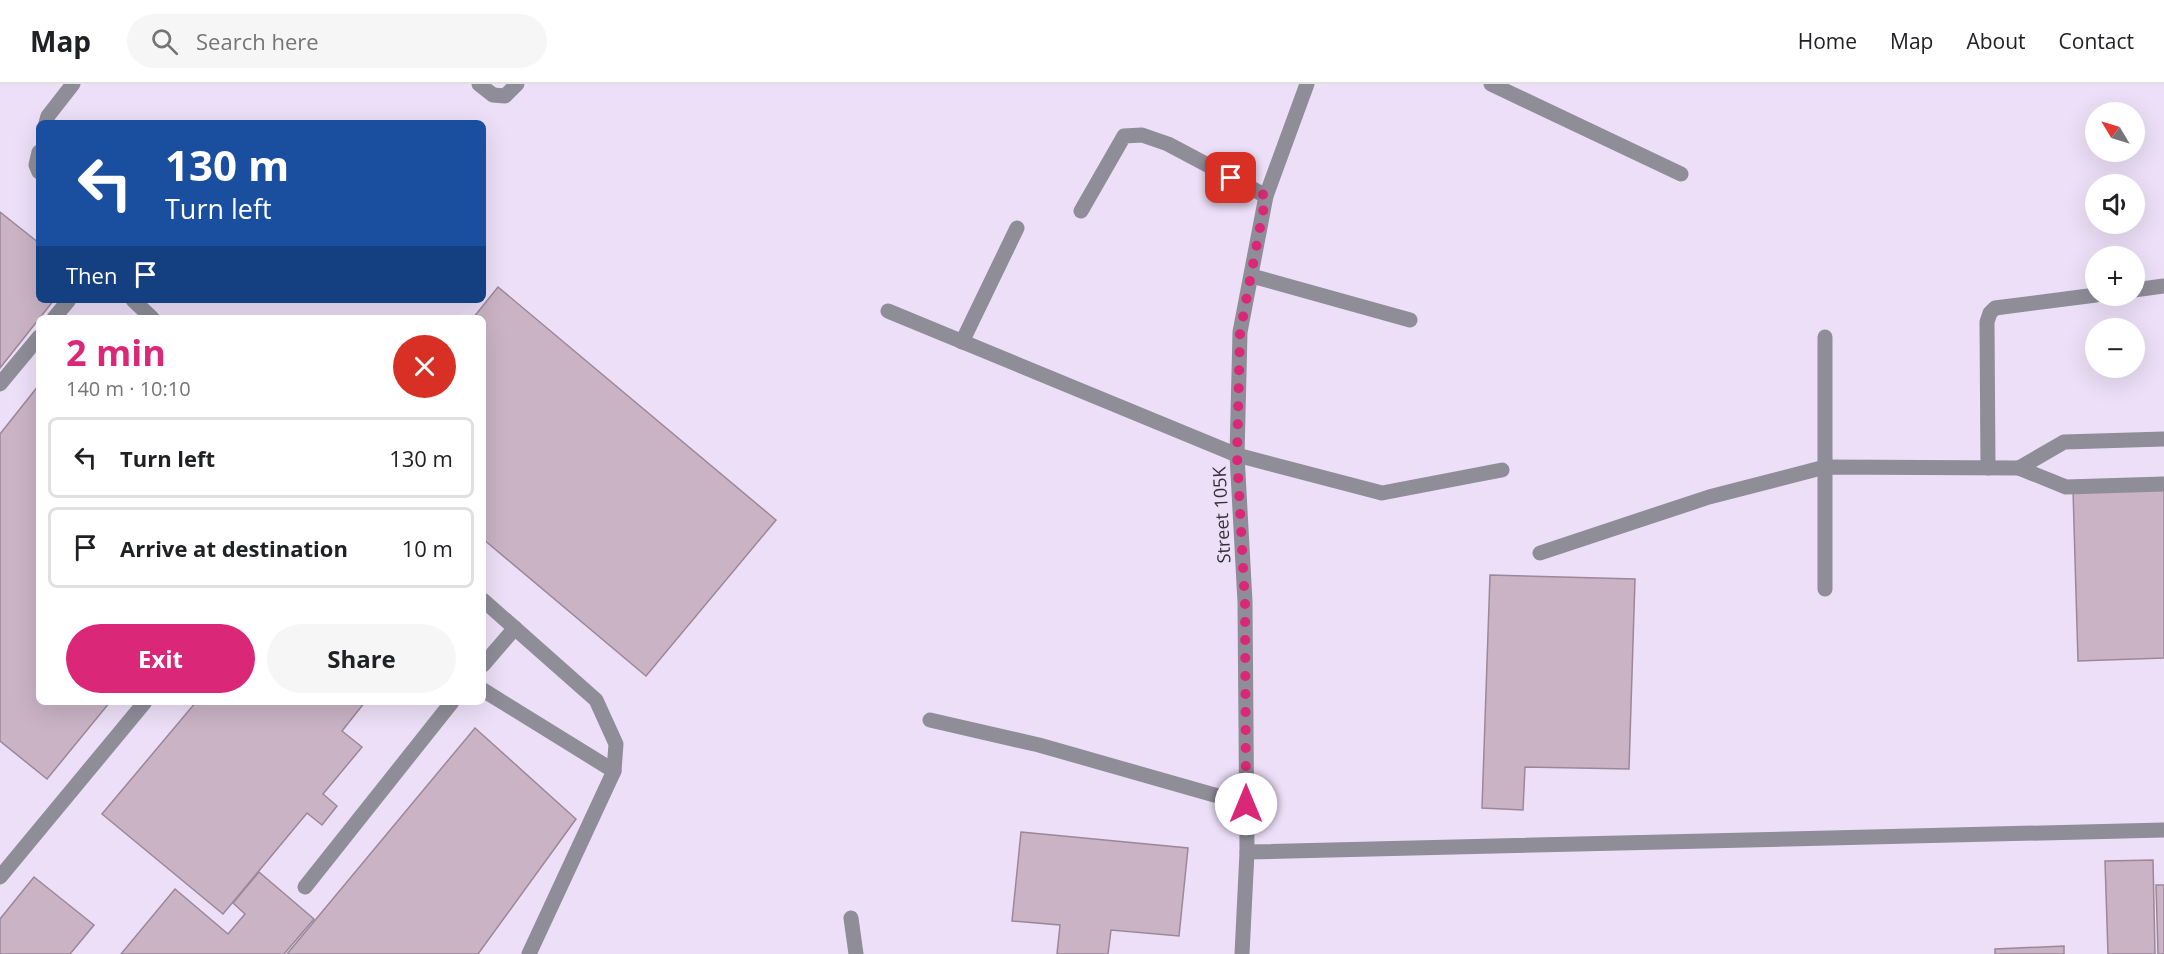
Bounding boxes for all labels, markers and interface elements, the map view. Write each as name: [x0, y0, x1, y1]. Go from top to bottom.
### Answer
search box: [127, 14, 547, 68]
text: Map: [30, 22, 91, 60]
icon: search: [148, 25, 181, 58]
text: Search here: [196, 26, 319, 56]
text: Home: [1798, 27, 1857, 55]
text: Map: [1890, 27, 1933, 55]
text: About: [1966, 27, 2026, 55]
text: Contact: [2059, 27, 2134, 55]
north arrow: [2085, 102, 2145, 162]
map controls: [2085, 102, 2145, 378]
text: 130 m: [165, 136, 289, 193]
icon: left: [66, 144, 144, 222]
pin: [1205, 152, 1256, 203]
icon: arrive: [1214, 161, 1247, 194]
button: sound: [2085, 174, 2145, 234]
text: Turn left: [165, 190, 272, 227]
button: +: [2085, 246, 2145, 306]
icon: arrive: [129, 258, 162, 291]
text: Then: [66, 260, 117, 290]
button: −: [2085, 318, 2145, 378]
text: 2 min: [66, 328, 166, 377]
button: close: [393, 335, 456, 398]
text: 140 m · 10:10: [66, 375, 191, 402]
icon: left: [69, 441, 102, 474]
text: Turn left: [120, 443, 215, 473]
text: 130 m: [389, 443, 453, 473]
street label: Street 105K: [1206, 465, 1236, 564]
icon: arrive: [69, 531, 102, 564]
text: Arrive at destination: [120, 533, 348, 563]
text: 10 m: [402, 533, 453, 563]
button: Exit: [66, 624, 255, 693]
button: Share: [267, 624, 456, 693]
position arrow: [1214, 772, 1278, 836]

